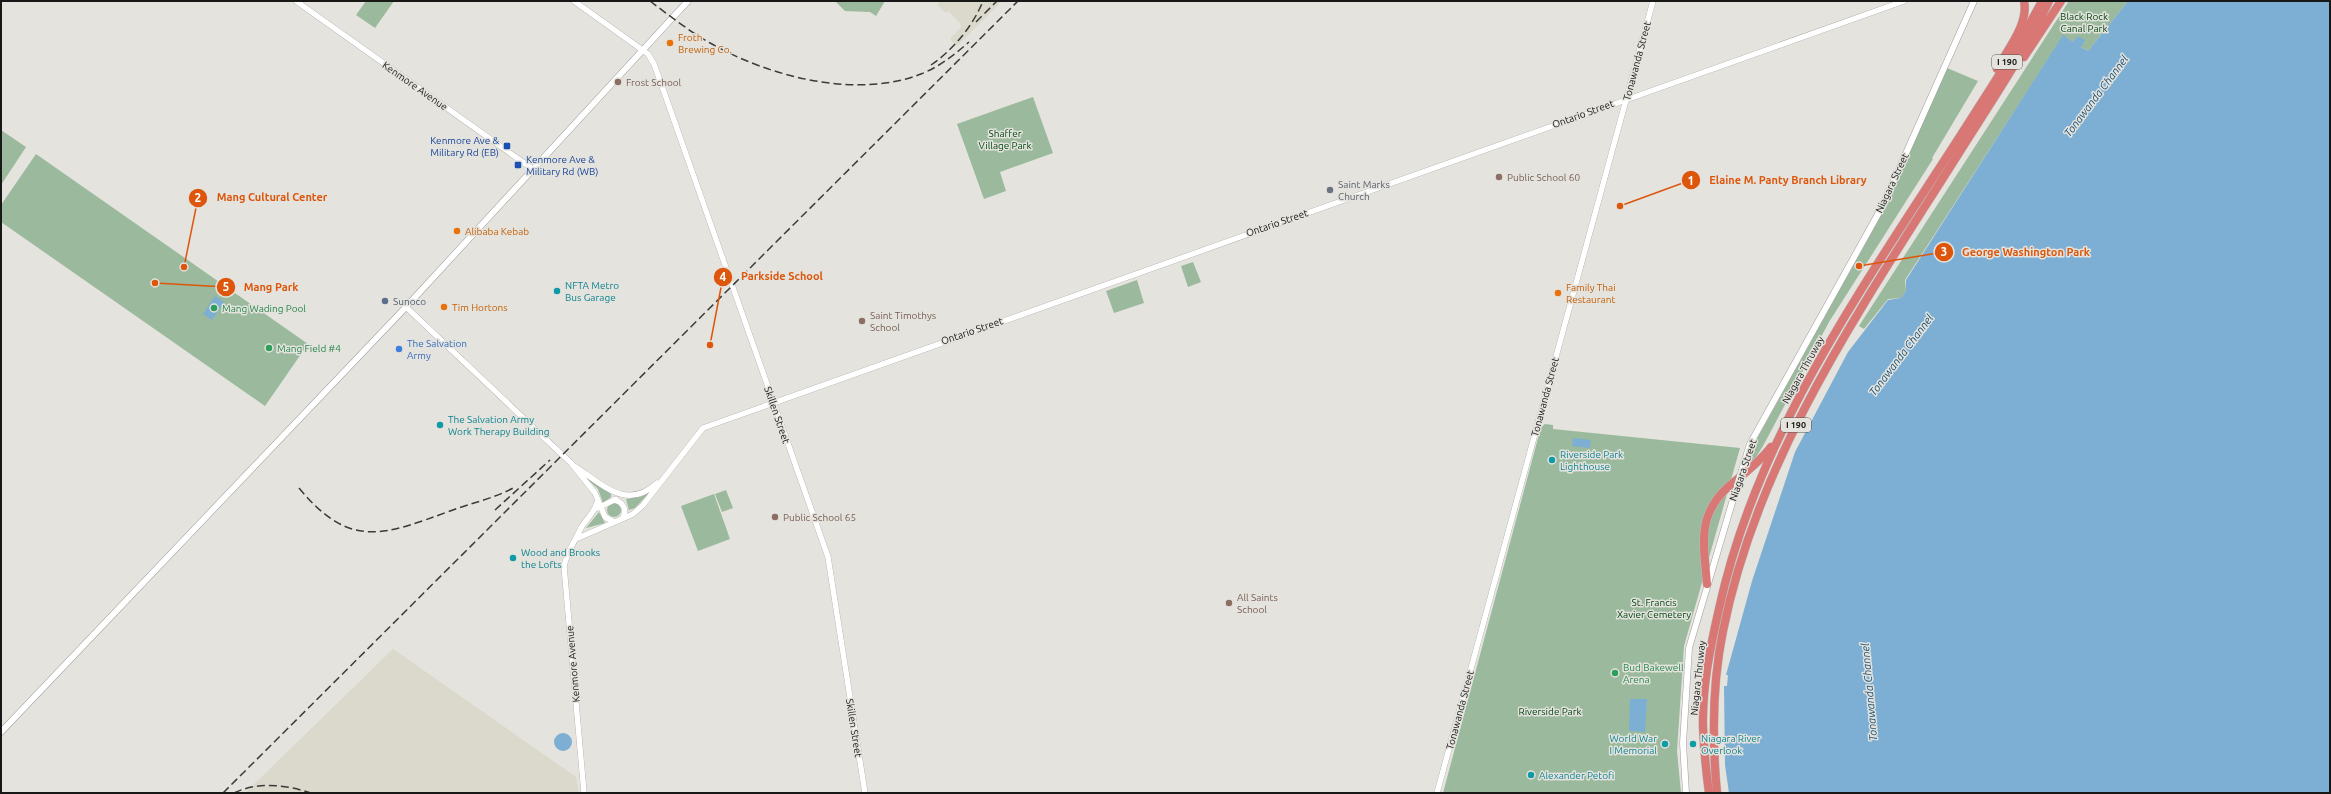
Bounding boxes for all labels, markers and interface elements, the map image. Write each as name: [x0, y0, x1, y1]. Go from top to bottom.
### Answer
park label: Black Rock Canal Park: [2060, 11, 2108, 34]
street label: Tonawanda Street: [1621, 20, 1653, 102]
place label: Froth Brewing Co.: [678, 32, 732, 55]
marker: Froth Brewing Co.: [665, 38, 675, 48]
water label: Tonawanda Channel: [2062, 53, 2130, 139]
road number: I 190: [1992, 55, 2022, 69]
street label: Kenmore Avenue: [380, 59, 450, 113]
marker: Frost School: [613, 77, 623, 87]
place label: Frost School: [626, 77, 682, 88]
street label: Ontario Street: [1551, 98, 1615, 130]
park label: Shaffer Village Park: [979, 128, 1031, 151]
place label: Kenmore Ave & Military Rd (EB): [430, 135, 499, 158]
marker: Kenmore Ave & Military Rd (EB): [502, 141, 512, 151]
street label: Niagara Street: [1873, 151, 1911, 215]
place label: Kenmore Ave & Military Rd (WB): [526, 154, 598, 177]
marker: Kenmore Ave & Military Rd (WB): [513, 160, 523, 170]
callout: Elaine M. Panty Branch Library: [1681, 169, 1874, 192]
marker: Public School 60: [1494, 172, 1504, 182]
place label: Public School 60: [1507, 172, 1580, 183]
text: 1: [1688, 174, 1694, 187]
text: Elaine M. Panty Branch Library: [1709, 174, 1867, 186]
place label: Saint Marks Church: [1338, 179, 1390, 202]
marker: Saint Marks Church: [1325, 185, 1335, 195]
callout: Mang Cultural Center: [188, 186, 335, 209]
text: 2: [195, 191, 202, 204]
text: Mang Cultural Center: [217, 191, 328, 203]
street label: Ontario Street: [1245, 207, 1309, 239]
marker: Alibaba Kebab: [452, 226, 462, 236]
place label: Alibaba Kebab: [465, 226, 529, 237]
callout: George Washington Park: [1934, 240, 2098, 263]
text: 3: [1941, 245, 1947, 258]
text: George Washington Park: [1962, 246, 2091, 258]
callout: Parkside School: [713, 265, 831, 288]
text: 4: [720, 270, 727, 283]
text: Parkside School: [741, 270, 824, 282]
callout: Mang Park: [216, 276, 306, 299]
text: 5: [223, 280, 230, 293]
place label: NFTA Metro Bus Garage: [565, 280, 619, 303]
text: Mang Park: [244, 281, 299, 293]
place label: Family Thai Restaurant: [1566, 282, 1616, 305]
marker: NFTA Metro Bus Garage: [552, 286, 562, 296]
marker: Family Thai Restaurant: [1553, 288, 1563, 298]
marker: Sunoco: [380, 296, 390, 306]
place label: Sunoco: [393, 296, 426, 307]
marker: Tim Hortons: [439, 302, 449, 312]
place label: Tim Hortons: [452, 302, 508, 313]
marker: Mang Wading Pool: [209, 303, 219, 313]
place label: Mang Wading Pool: [222, 303, 306, 314]
place label: Saint Timothys School: [870, 310, 936, 333]
water label: Tonawanda Channel: [1867, 312, 1935, 398]
street label: Ontario Street: [940, 315, 1004, 347]
marker: Saint Timothys School: [857, 316, 867, 326]
street label: Niagara Thruway: [1780, 334, 1826, 406]
place label: The Salvation Army: [407, 338, 467, 361]
marker: Mang Field #4: [264, 343, 274, 353]
place label: Mang Field #4: [277, 343, 341, 354]
marker: The Salvation Army: [394, 344, 404, 354]
street label: Tonawanda Street: [1529, 356, 1561, 438]
street label: Skillen Street: [762, 385, 792, 445]
place label: The Salvation Army Work Therapy Building: [448, 414, 550, 437]
road number: I 190: [1781, 418, 1811, 432]
marker: The Salvation Army Work Therapy Building: [435, 420, 445, 430]
street label: Niagara Street: [1727, 438, 1759, 502]
place label: Riverside Park Lighthouse: [1560, 449, 1623, 472]
marker: Riverside Park Lighthouse: [1547, 455, 1557, 465]
marker: Public School 65: [770, 512, 780, 522]
place label: Public School 65: [783, 512, 856, 523]
place label: Wood and Brooks the Lofts: [521, 547, 600, 570]
marker: Wood and Brooks the Lofts: [508, 553, 518, 563]
place label: All Saints School: [1237, 592, 1278, 615]
park label: St. Francis Xavier Cemetery: [1617, 597, 1691, 620]
marker: All Saints School: [1224, 598, 1234, 608]
street label: Kenmore Avenue: [564, 625, 582, 703]
street label: Niagara Thruway: [1689, 640, 1707, 716]
water label: Tonawanda Channel: [1859, 642, 1879, 742]
place label: Bud Bakewell Arena: [1623, 662, 1684, 685]
marker: Bud Bakewell Arena: [1610, 668, 1620, 678]
street label: Tonawanda Street: [1444, 669, 1476, 751]
street label: Skillen Street: [844, 698, 864, 758]
park label: Riverside Park: [1518, 706, 1582, 717]
place label: World War I Memorial: [1609, 733, 1657, 756]
place label: Niagara River Overlook: [1701, 733, 1761, 756]
marker: World War I Memorial: [1660, 739, 1670, 749]
marker: Niagara River Overlook: [1688, 739, 1698, 749]
marker: Alexander Petofi: [1526, 770, 1536, 780]
place label: Alexander Petofi: [1539, 770, 1614, 781]

